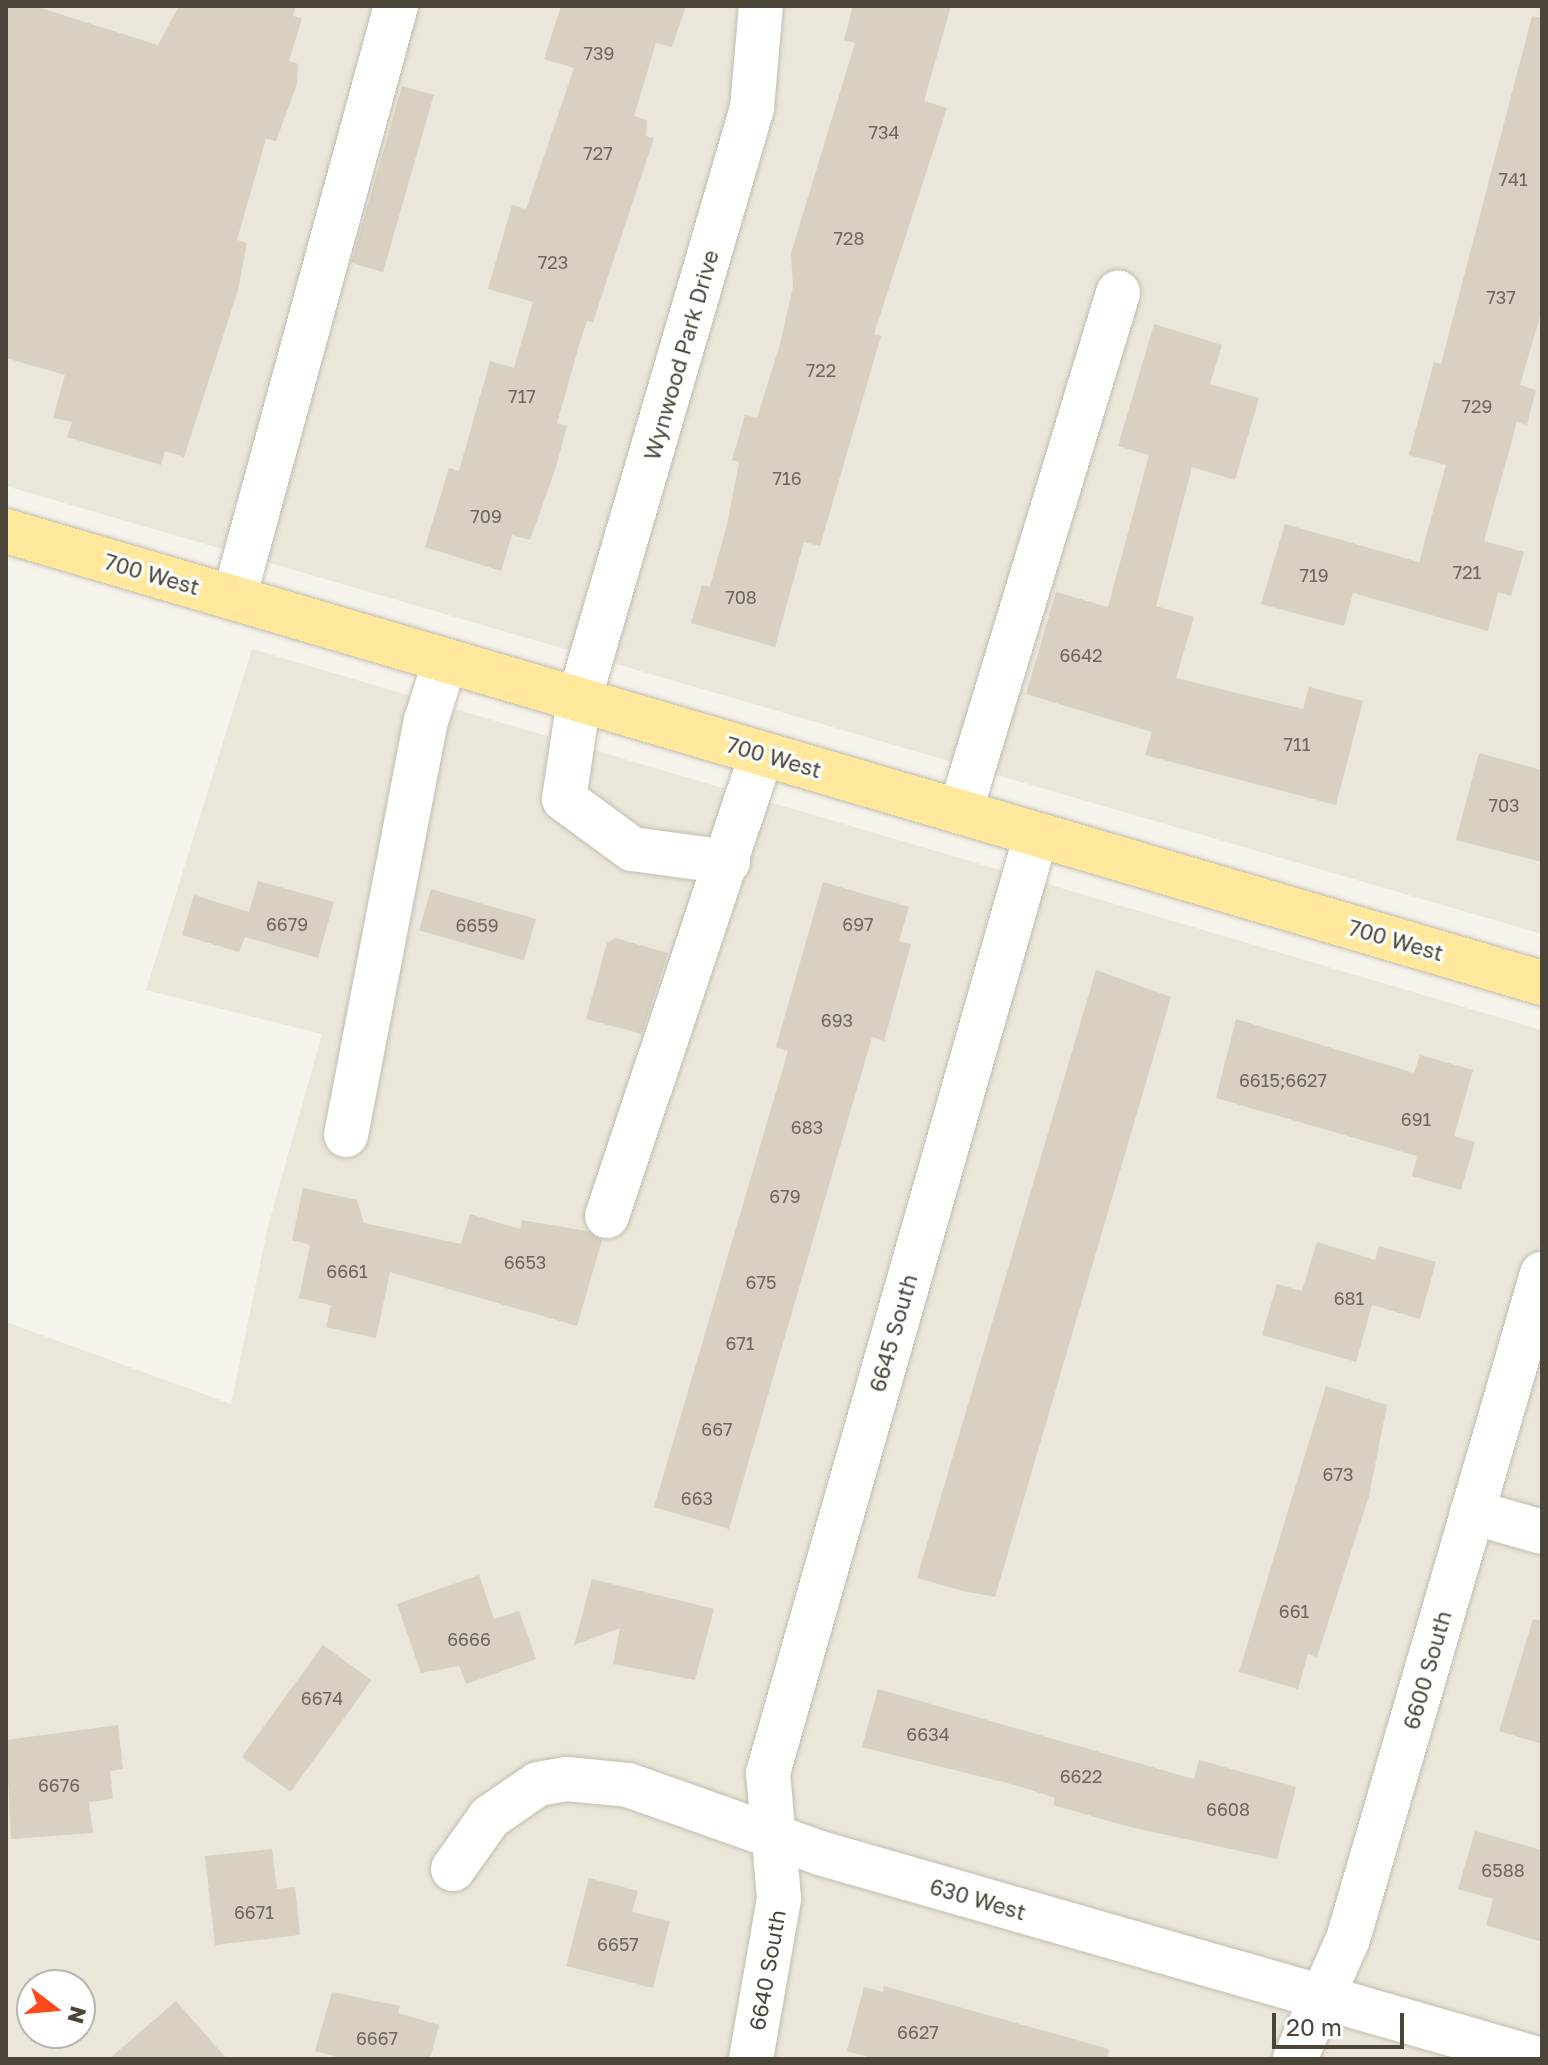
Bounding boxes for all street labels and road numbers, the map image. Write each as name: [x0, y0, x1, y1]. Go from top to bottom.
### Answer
street label: Wynwood Park Drive: [638, 247, 724, 463]
street label: 700 West: [101, 548, 203, 600]
street label: 700 West: [723, 731, 825, 783]
street label: 700 West: [1345, 914, 1447, 966]
street label: 6645 South: [864, 1271, 922, 1395]
street label: 6600 South: [1397, 1608, 1457, 1732]
street label: 630 West: [927, 1873, 1029, 1925]
street label: 6640 South: [743, 1908, 791, 2032]

